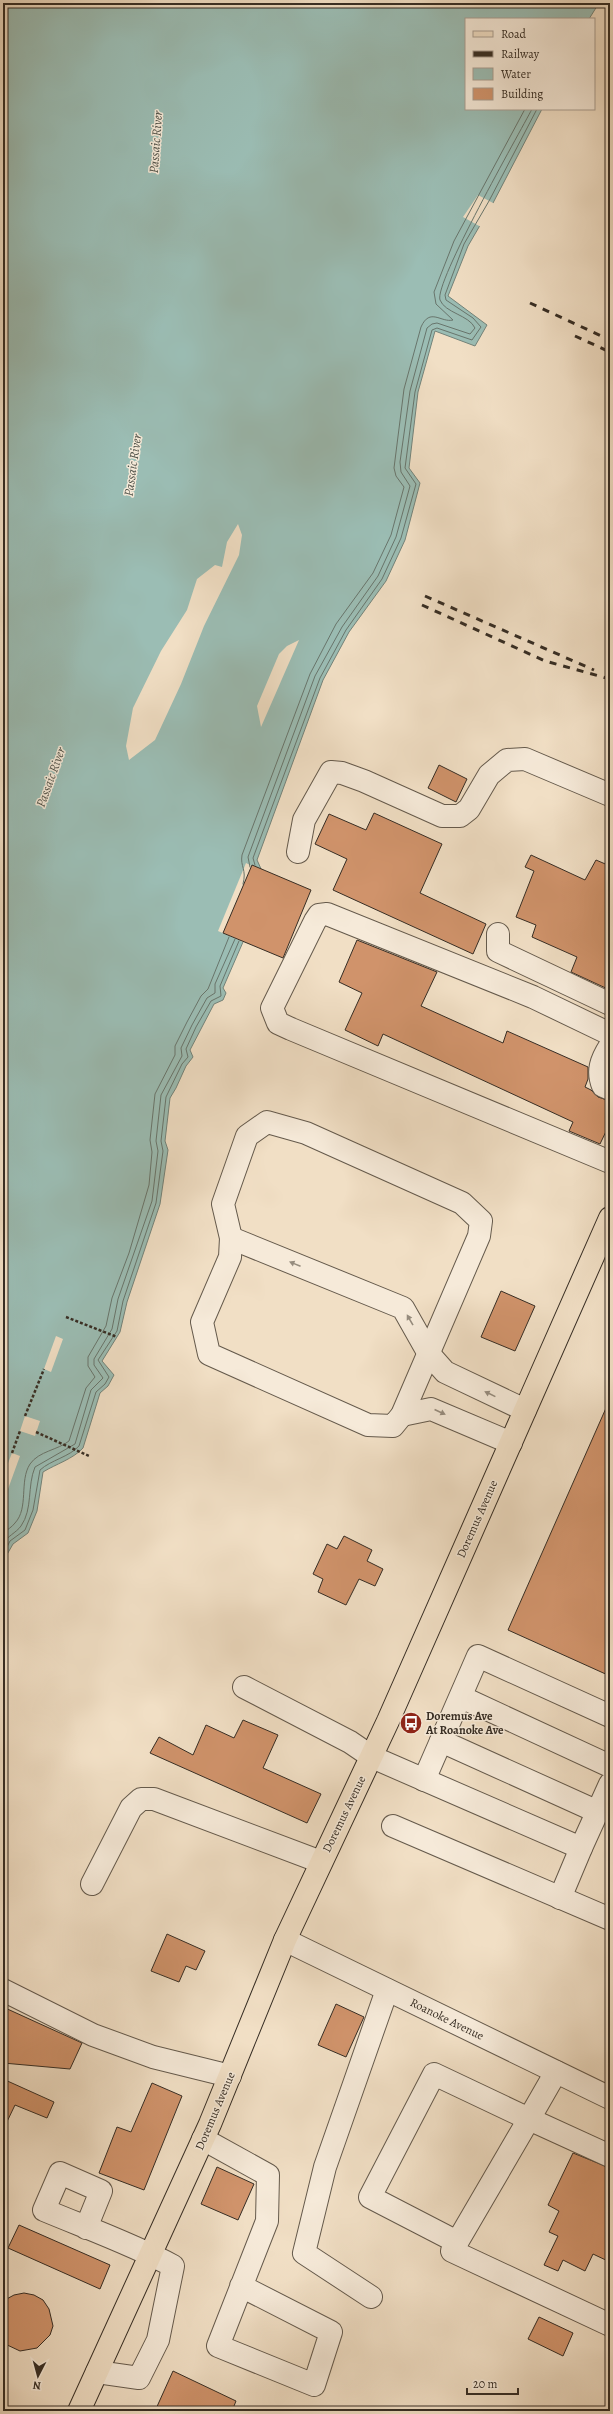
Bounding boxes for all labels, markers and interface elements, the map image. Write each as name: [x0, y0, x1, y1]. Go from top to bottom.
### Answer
legend: [465, 18, 595, 110]
text: Road: [501, 26, 527, 42]
text: Railway: [501, 46, 540, 62]
text: Water: [500, 66, 531, 82]
text: Building: [501, 86, 543, 102]
water label: Passaic River: [145, 110, 166, 174]
water label: Passaic River: [120, 432, 145, 497]
water label: Passaic River: [32, 744, 69, 809]
one-way arrow: [289, 1261, 300, 1267]
one-way arrow: [406, 1314, 413, 1326]
one-way arrow: [484, 1391, 496, 1397]
one-way arrow: [434, 1410, 446, 1416]
street label: Doremus Avenue: [453, 1478, 501, 1560]
place label: Doremus Ave At Roanoke Ave: [425, 1708, 504, 1738]
bus stop icon: Doremus Ave At Roanoke Ave: [398, 1710, 424, 1736]
street label: Doremus Avenue: [318, 1773, 370, 1855]
street label: Roanoke Avenue: [407, 1994, 487, 2044]
street label: Doremus Avenue: [191, 2069, 239, 2153]
north arrow: [18, 2356, 58, 2396]
scale bar: [467, 2370, 518, 2396]
text: 20 m: [473, 2376, 497, 2392]
text: N: [32, 2378, 42, 2393]

